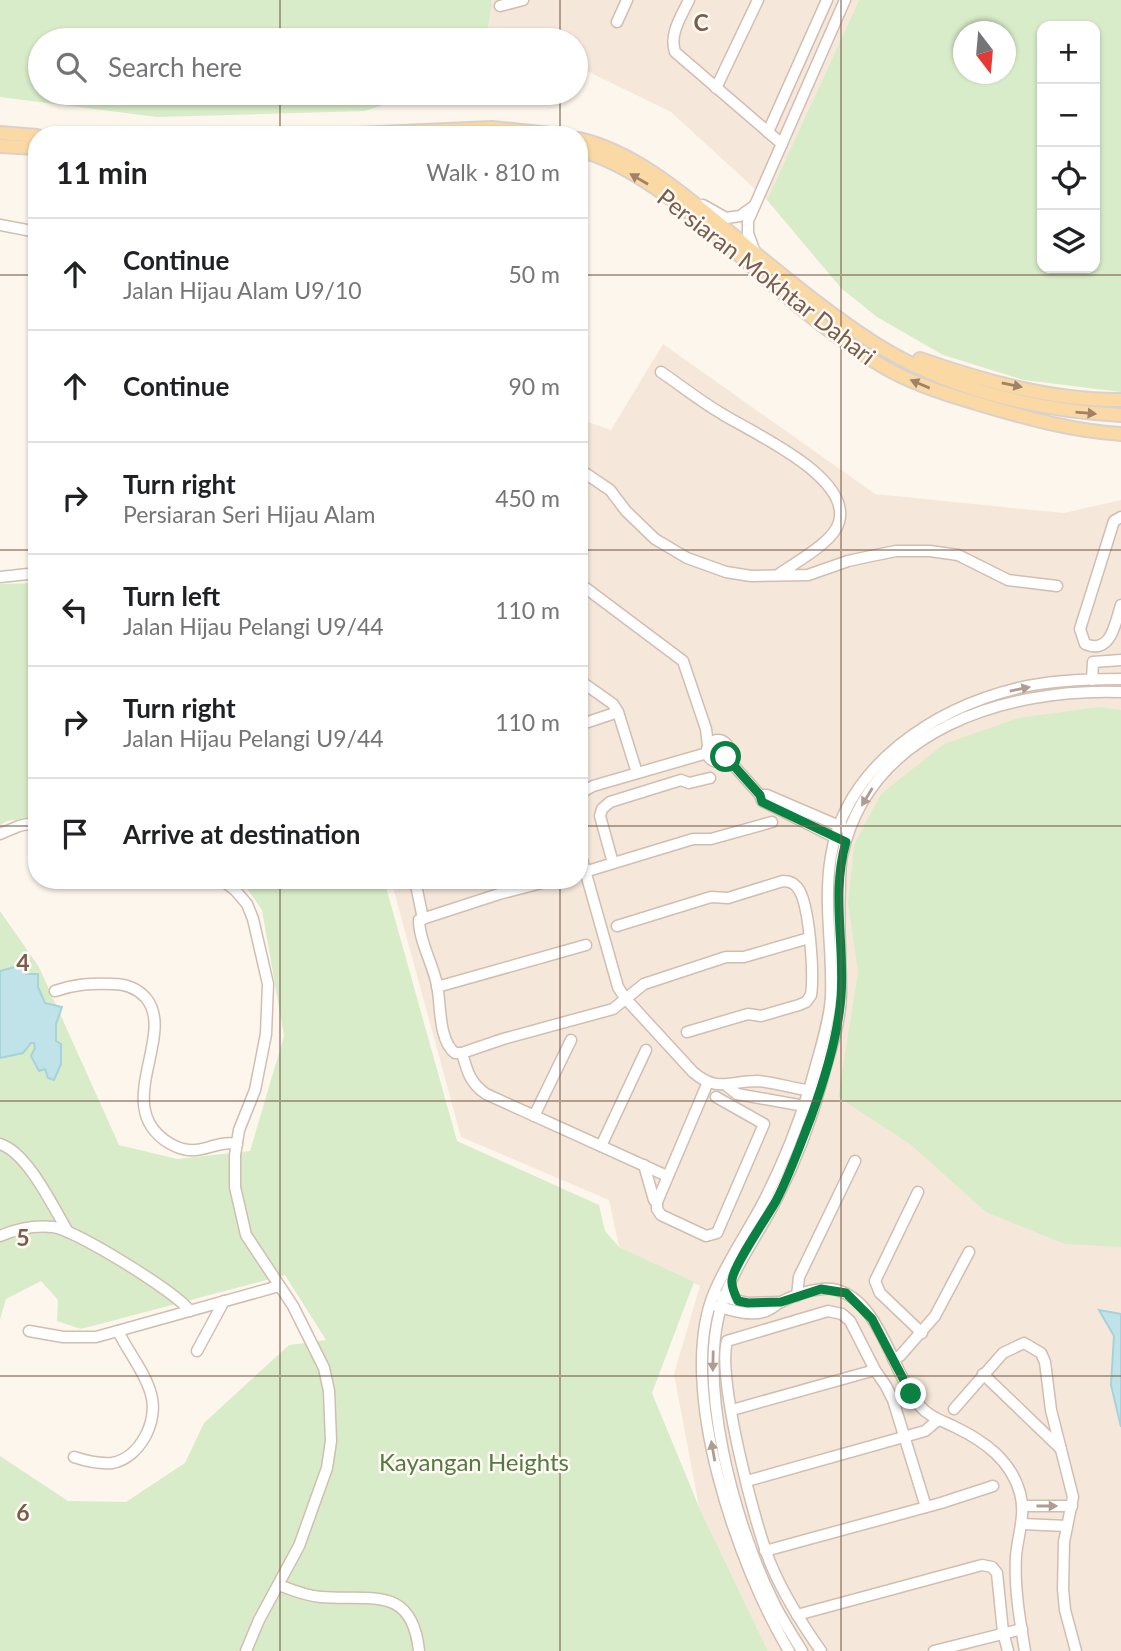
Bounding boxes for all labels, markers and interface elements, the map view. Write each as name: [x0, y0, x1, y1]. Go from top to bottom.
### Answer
text: C: [693, 8, 709, 36]
north arrow: [953, 21, 1016, 84]
map controls: [1037, 21, 1100, 273]
button: +: [1037, 21, 1100, 84]
search box: [28, 28, 588, 105]
icon: search: [52, 48, 90, 86]
text: Search here: [108, 51, 242, 83]
button: −: [1037, 84, 1100, 147]
button: locate: [1037, 147, 1100, 210]
text: 11 min: [56, 154, 148, 190]
text: Walk · 810 m: [426, 158, 560, 186]
one-way arrow: [629, 173, 648, 185]
street label: Persiaran Mokhtar Dahari: [652, 182, 882, 370]
button: layers: [1037, 210, 1100, 273]
text: Continue: [123, 244, 229, 276]
icon: ahead: [56, 255, 94, 293]
text: 50 m: [509, 260, 560, 288]
text: Jalan Hijau Alam U9/10: [123, 276, 362, 304]
icon: ahead: [56, 367, 94, 405]
text: Continue: [123, 370, 229, 402]
text: 90 m: [509, 372, 560, 400]
one-way arrow: [910, 378, 931, 389]
one-way arrow: [1001, 379, 1023, 390]
one-way arrow: [1075, 407, 1097, 418]
text: Turn right: [123, 468, 236, 500]
icon: right: [56, 479, 94, 517]
text: 450 m: [495, 484, 560, 512]
text: Persiaran Seri Hijau Alam: [123, 500, 375, 528]
text: Turn left: [123, 580, 220, 612]
icon: left: [56, 591, 94, 629]
text: 110 m: [495, 596, 560, 624]
text: Jalan Hijau Pelangi U9/44: [123, 612, 384, 640]
one-way arrow: [1009, 683, 1031, 694]
text: Turn right: [123, 692, 236, 724]
icon: right: [56, 703, 94, 741]
text: 110 m: [495, 708, 560, 736]
text: Jalan Hijau Pelangi U9/44: [123, 724, 384, 752]
route start: [710, 741, 741, 772]
one-way arrow: [860, 788, 873, 807]
icon: arrive: [56, 815, 94, 853]
text: Arrive at destination: [123, 818, 360, 850]
text: 4: [16, 948, 30, 976]
text: 5: [16, 1223, 30, 1251]
one-way arrow: [708, 1350, 719, 1372]
route end: [895, 1378, 926, 1409]
one-way arrow: [707, 1440, 718, 1462]
park label: Kayangan Heights: [379, 1447, 569, 1476]
text: 6: [16, 1498, 30, 1526]
one-way arrow: [1037, 1500, 1059, 1512]

